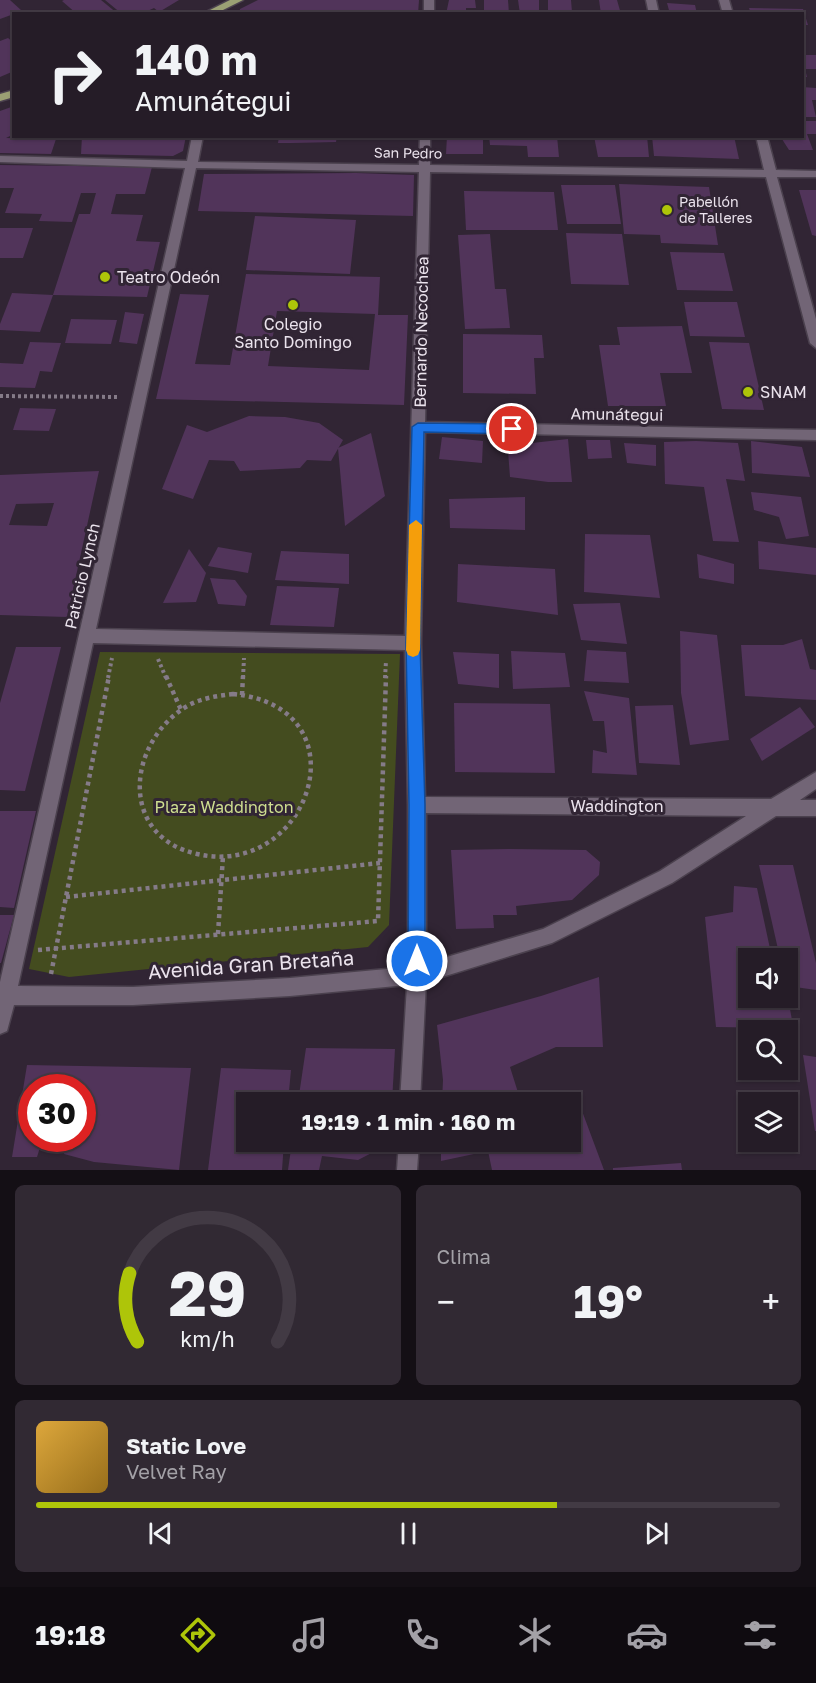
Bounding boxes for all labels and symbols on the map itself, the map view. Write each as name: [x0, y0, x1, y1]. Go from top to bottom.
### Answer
street label: San Pedro: [374, 143, 442, 162]
place label: Pabellón de Talleres: [679, 193, 752, 226]
marker: Pabellón de Talleres: [660, 203, 674, 217]
street label: Bernardo Necochea: [410, 256, 432, 408]
place label: Teatro Odeón: [117, 267, 220, 287]
marker: Teatro Odeón: [98, 270, 112, 284]
marker: Colegio Santo Domingo: [286, 298, 300, 312]
place label: Colegio Santo Domingo: [234, 314, 352, 352]
place label: SNAM: [760, 382, 807, 402]
marker: SNAM: [741, 385, 755, 399]
pin: [486, 403, 537, 454]
street label: Amunátegui: [570, 403, 664, 425]
street label: Patricio Lynch: [60, 521, 104, 631]
street label: Waddington: [570, 796, 664, 816]
park label: Plaza Waddington: [154, 797, 294, 817]
position arrow: [385, 929, 449, 993]
street label: Avenida Gran Bretaña: [147, 945, 355, 983]
speed limit sign: 30: [18, 1074, 96, 1152]

